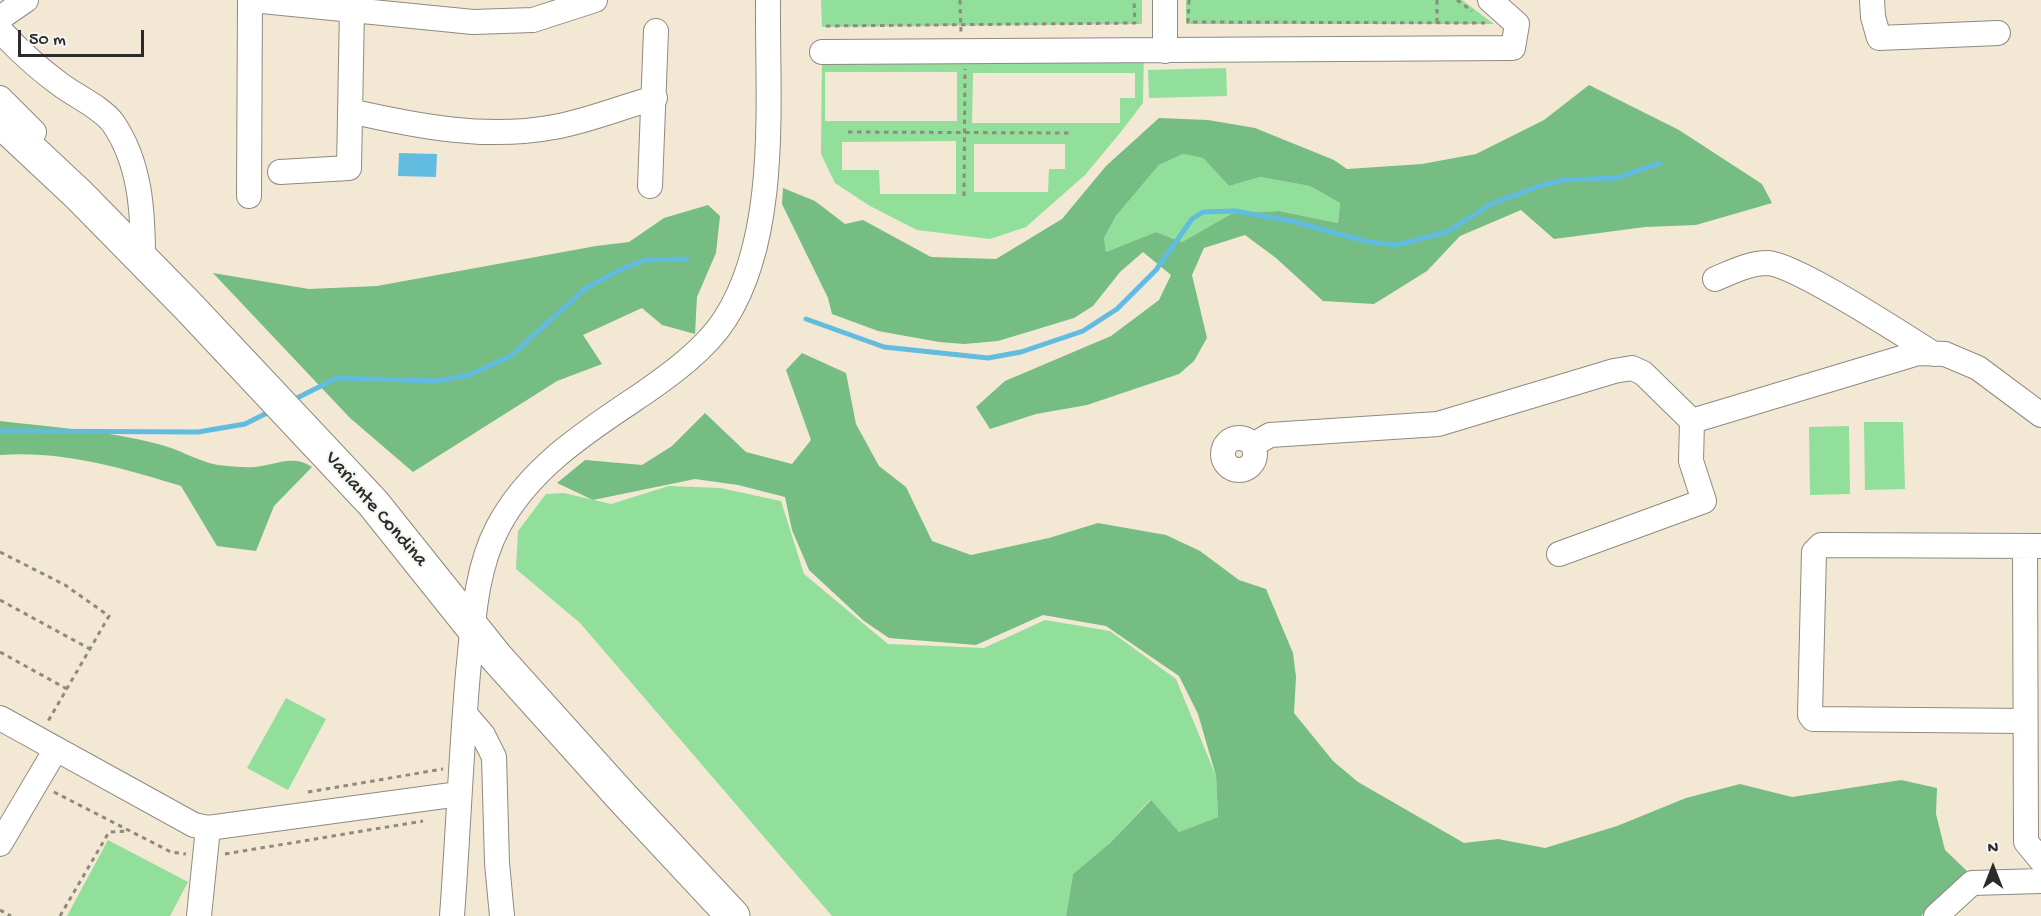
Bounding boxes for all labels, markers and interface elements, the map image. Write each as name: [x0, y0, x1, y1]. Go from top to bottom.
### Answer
scale bar: [21, 18, 147, 56]
text: 50 m: [29, 30, 66, 51]
street label: Variante Condina: [318, 447, 432, 573]
north arrow: [1963, 838, 2023, 898]
text: N: [1988, 840, 1998, 859]

